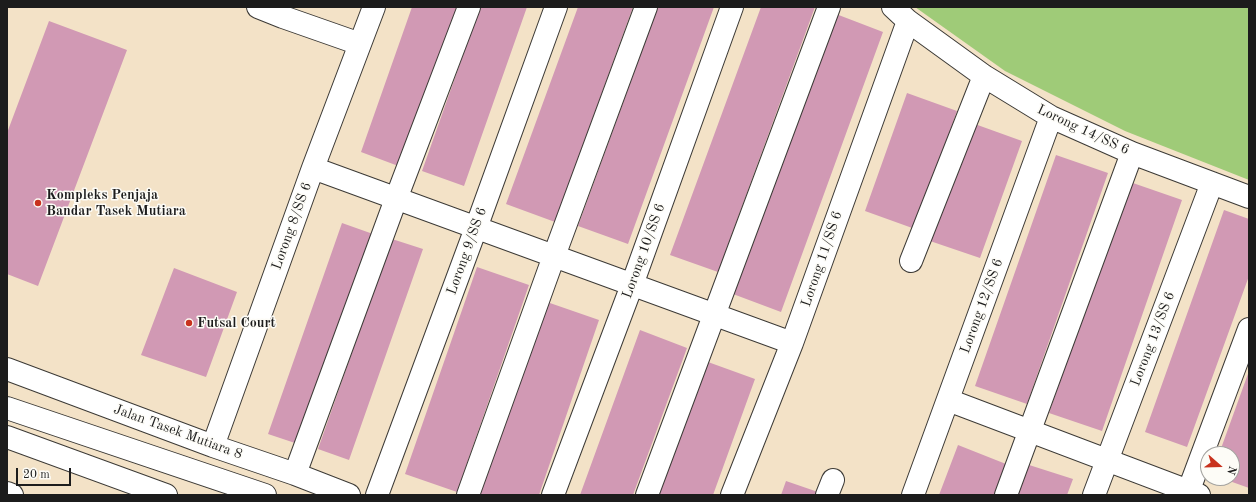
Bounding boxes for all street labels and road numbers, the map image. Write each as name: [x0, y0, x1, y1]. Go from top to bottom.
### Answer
street label: Lorong 14/SS 6: [1034, 101, 1132, 159]
street label: Lorong 8/SS 6: [268, 180, 316, 272]
street label: Lorong 10/SS 6: [619, 201, 669, 301]
street label: Lorong 9/SS 6: [443, 205, 491, 297]
street label: Lorong 11/SS 6: [798, 209, 846, 309]
street label: Lorong 12/SS 6: [957, 256, 1007, 356]
street label: Lorong 13/SS 6: [1127, 289, 1179, 389]
street label: Jalan Tasek Mutiara 8: [111, 401, 245, 463]

